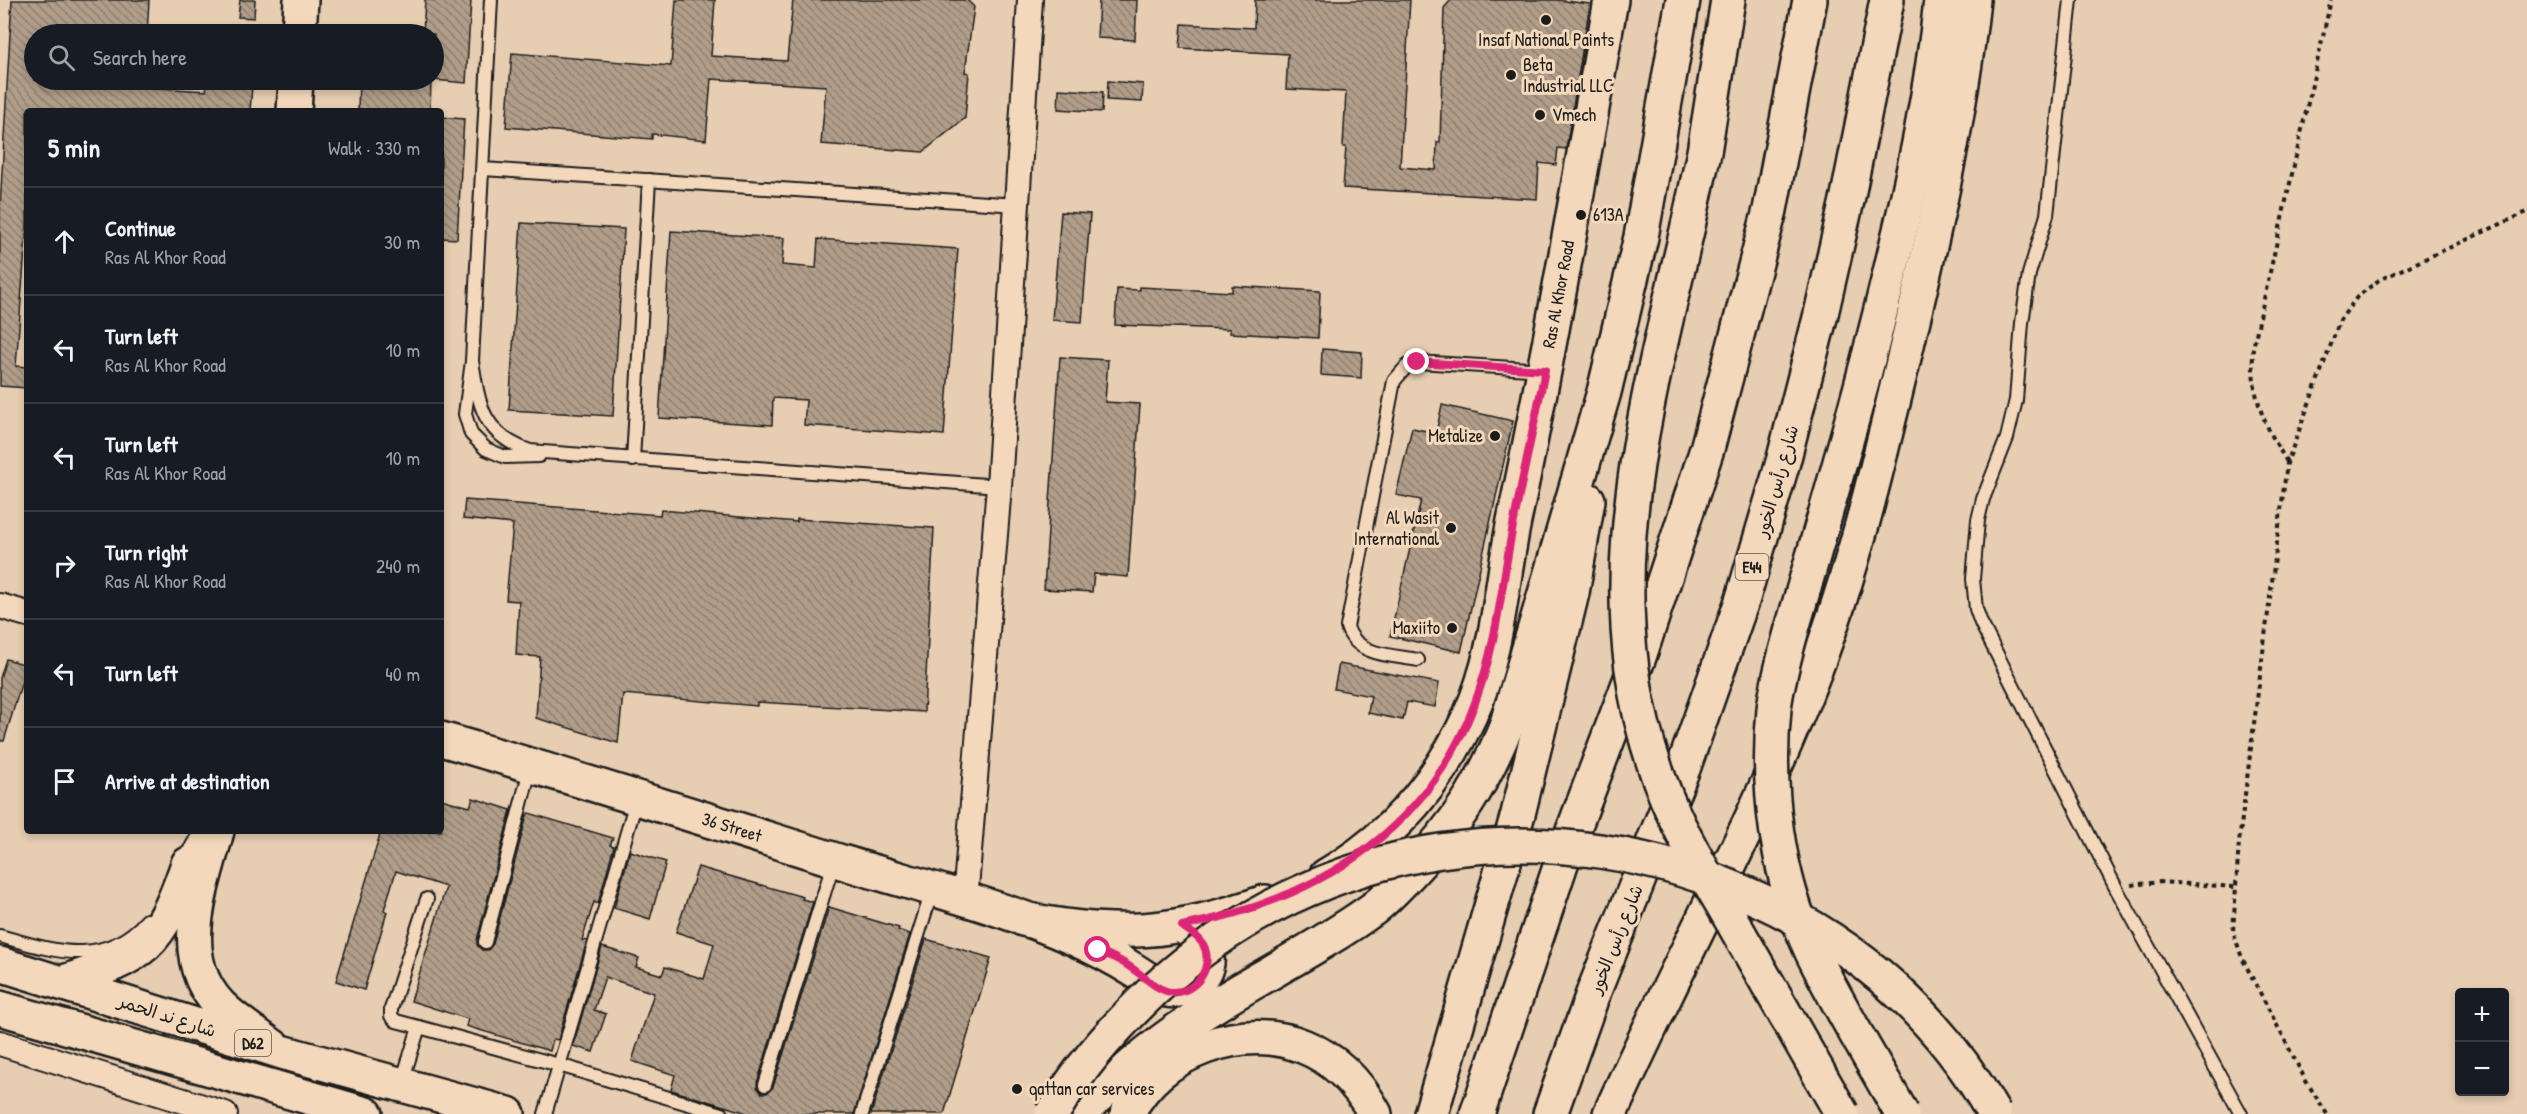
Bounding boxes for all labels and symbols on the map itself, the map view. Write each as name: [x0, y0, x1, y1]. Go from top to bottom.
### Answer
marker: Insaf National Paints: [1539, 13, 1553, 27]
place label: Insaf National Paints: [1478, 27, 1614, 52]
place label: Beta Industrial LLC: [1523, 52, 1613, 98]
marker: Beta Industrial LLC: [1504, 68, 1518, 82]
place label: Vmech: [1552, 102, 1597, 127]
marker: Vmech: [1533, 108, 1547, 122]
place label: 613A: [1593, 202, 1624, 227]
marker: 613A: [1574, 208, 1588, 222]
street label: Ras Al Khor Road: [1536, 239, 1580, 350]
route end: [1403, 348, 1429, 374]
street label: شارع رأس الخور: [1748, 422, 1804, 542]
place label: Metalize: [1428, 423, 1483, 448]
marker: Metalize: [1488, 429, 1502, 443]
place label: Al Wasit International: [1354, 505, 1440, 551]
marker: Al Wasit International: [1444, 521, 1458, 535]
road number: E44: [1736, 554, 1768, 580]
place label: Maxiito: [1393, 615, 1440, 640]
marker: Maxiito: [1445, 621, 1459, 635]
street label: 36 Street: [699, 806, 766, 848]
street label: شارع رأس الخور: [1582, 881, 1649, 999]
route start: [1084, 936, 1110, 962]
street label: شارع ند الحمر: [113, 987, 219, 1043]
road number: D62: [235, 1030, 271, 1056]
place label: qattan car services: [1029, 1076, 1155, 1101]
marker: qattan car services: [1010, 1082, 1024, 1096]

